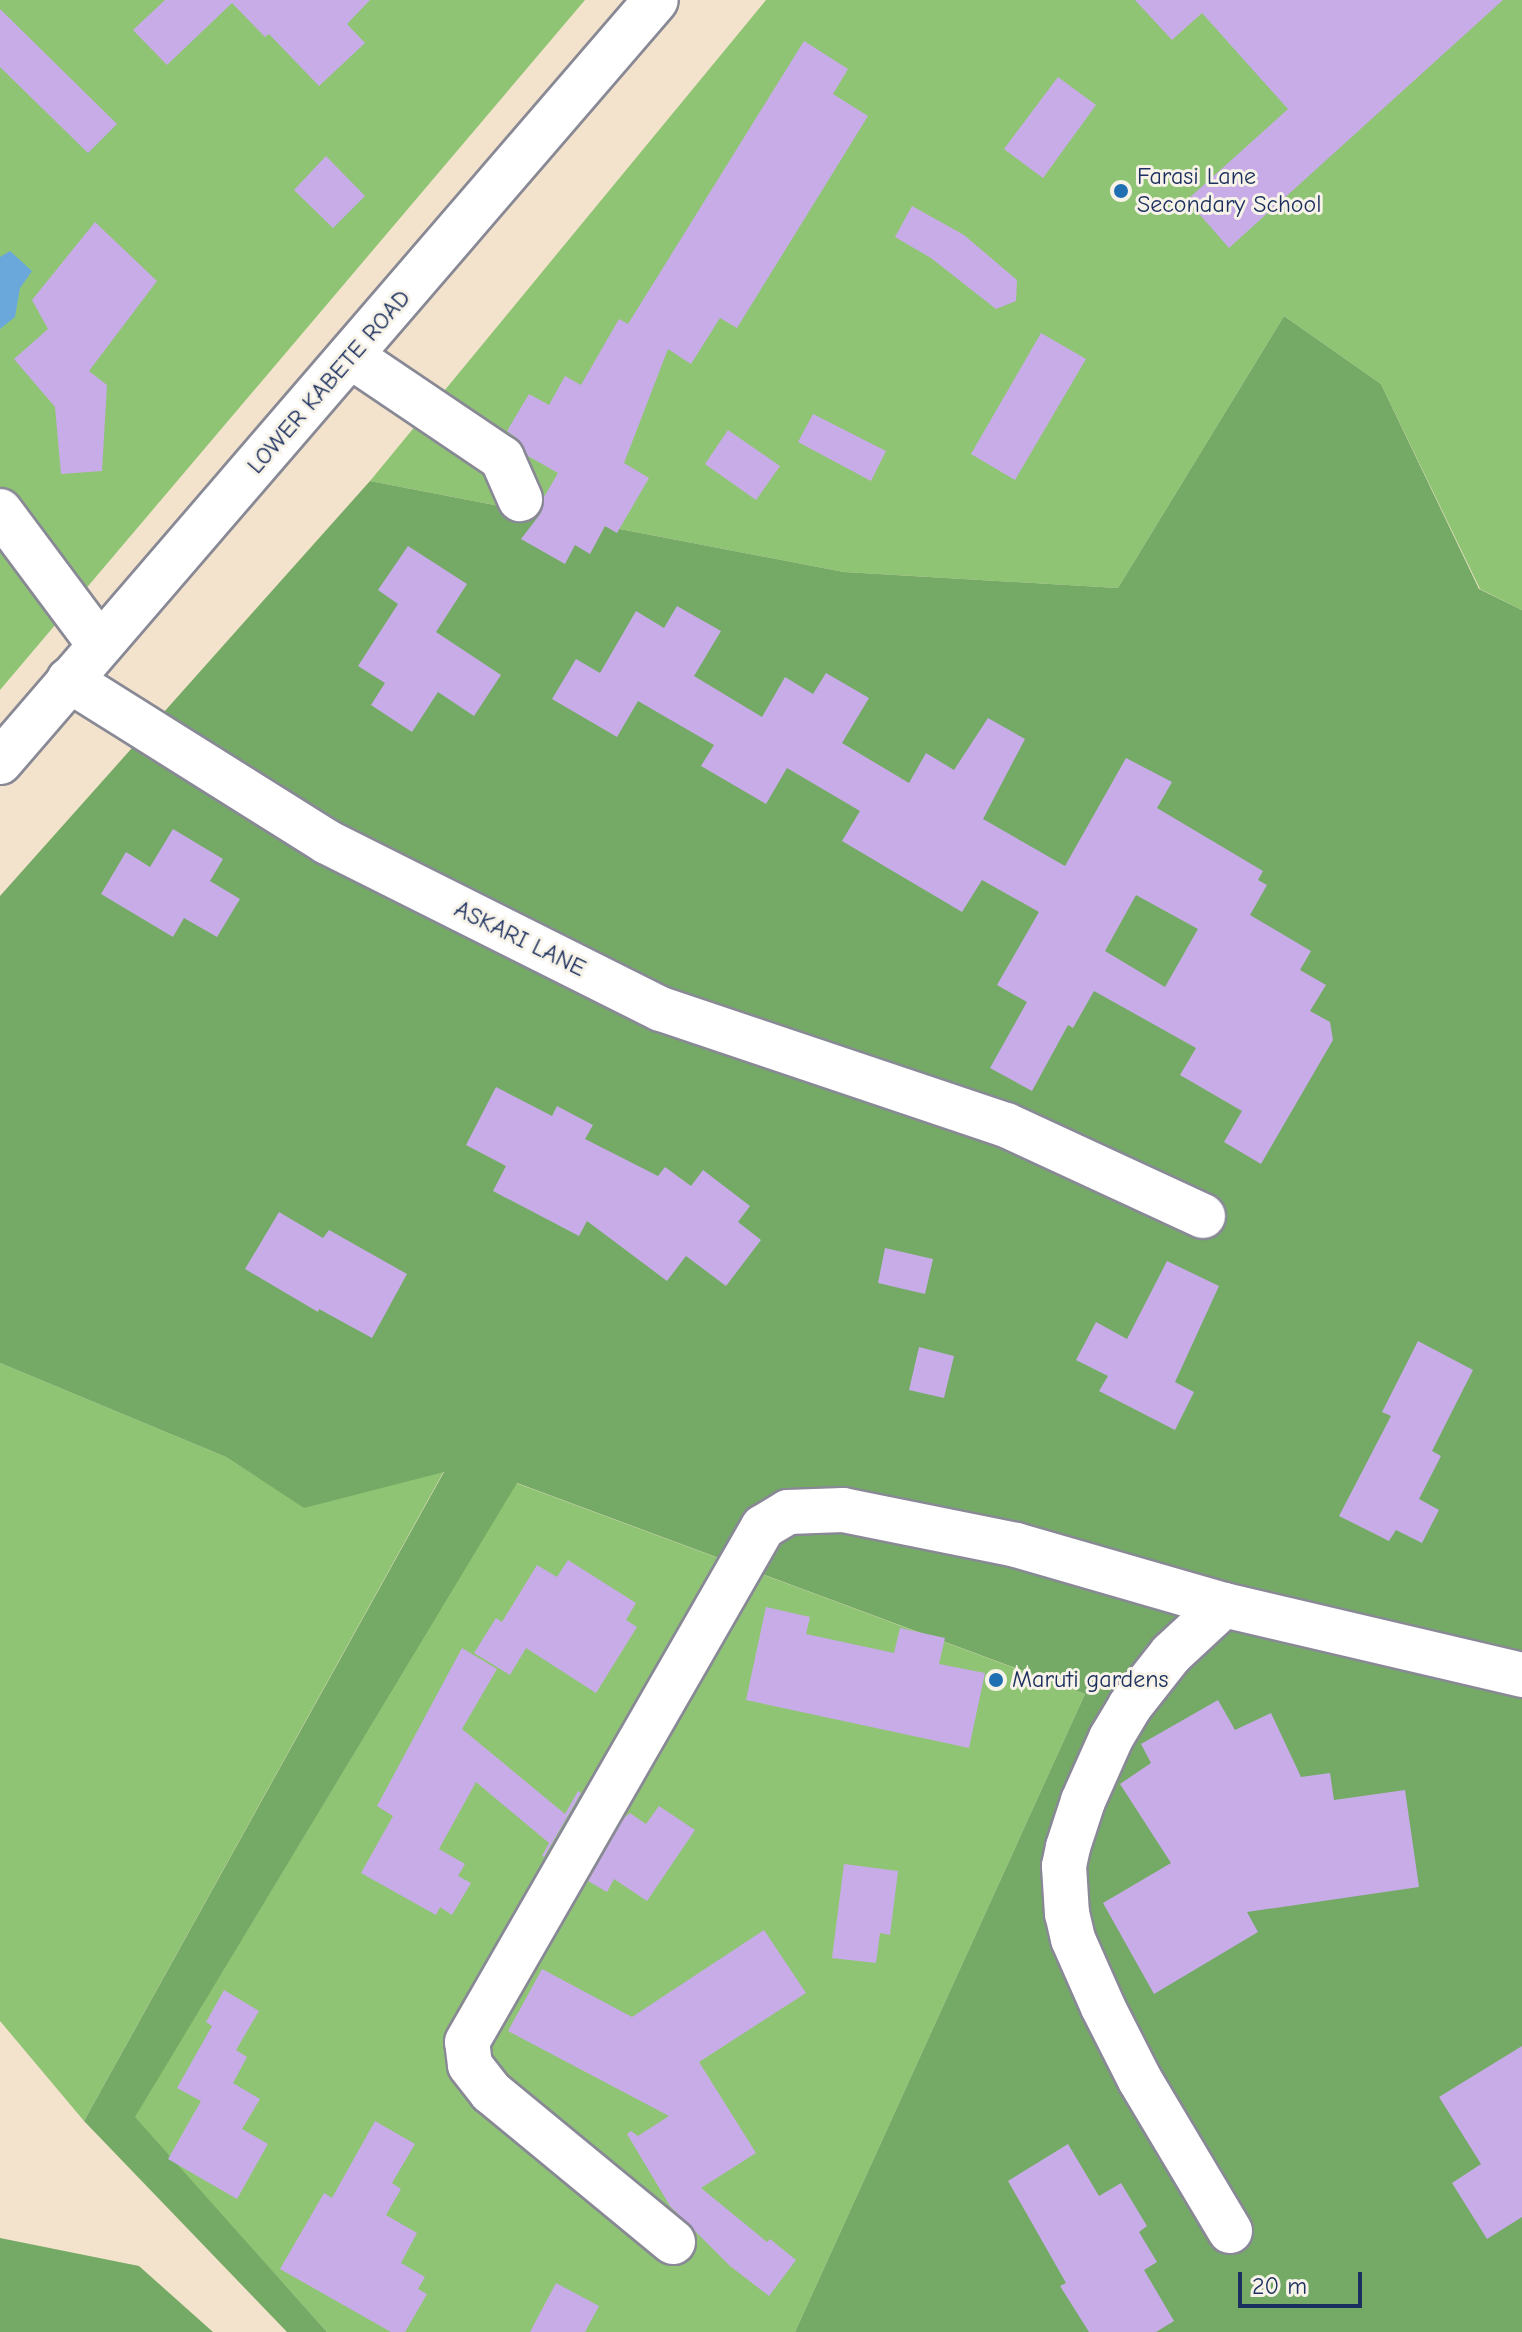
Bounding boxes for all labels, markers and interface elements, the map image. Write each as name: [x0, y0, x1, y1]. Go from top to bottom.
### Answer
place label: Farasi Lane Secondary School: [1137, 163, 1322, 219]
marker: Farasi Lane Secondary School: [1112, 182, 1130, 200]
street label: LOWER KABETE ROAD: [241, 284, 417, 480]
street label: ASKARI LANE: [450, 895, 590, 983]
place label: Maruti gardens: [1012, 1666, 1169, 1694]
marker: Maruti gardens: [987, 1671, 1005, 1689]
scale bar: [1242, 2256, 1366, 2306]
text: 20 m: [1252, 2272, 1307, 2300]

